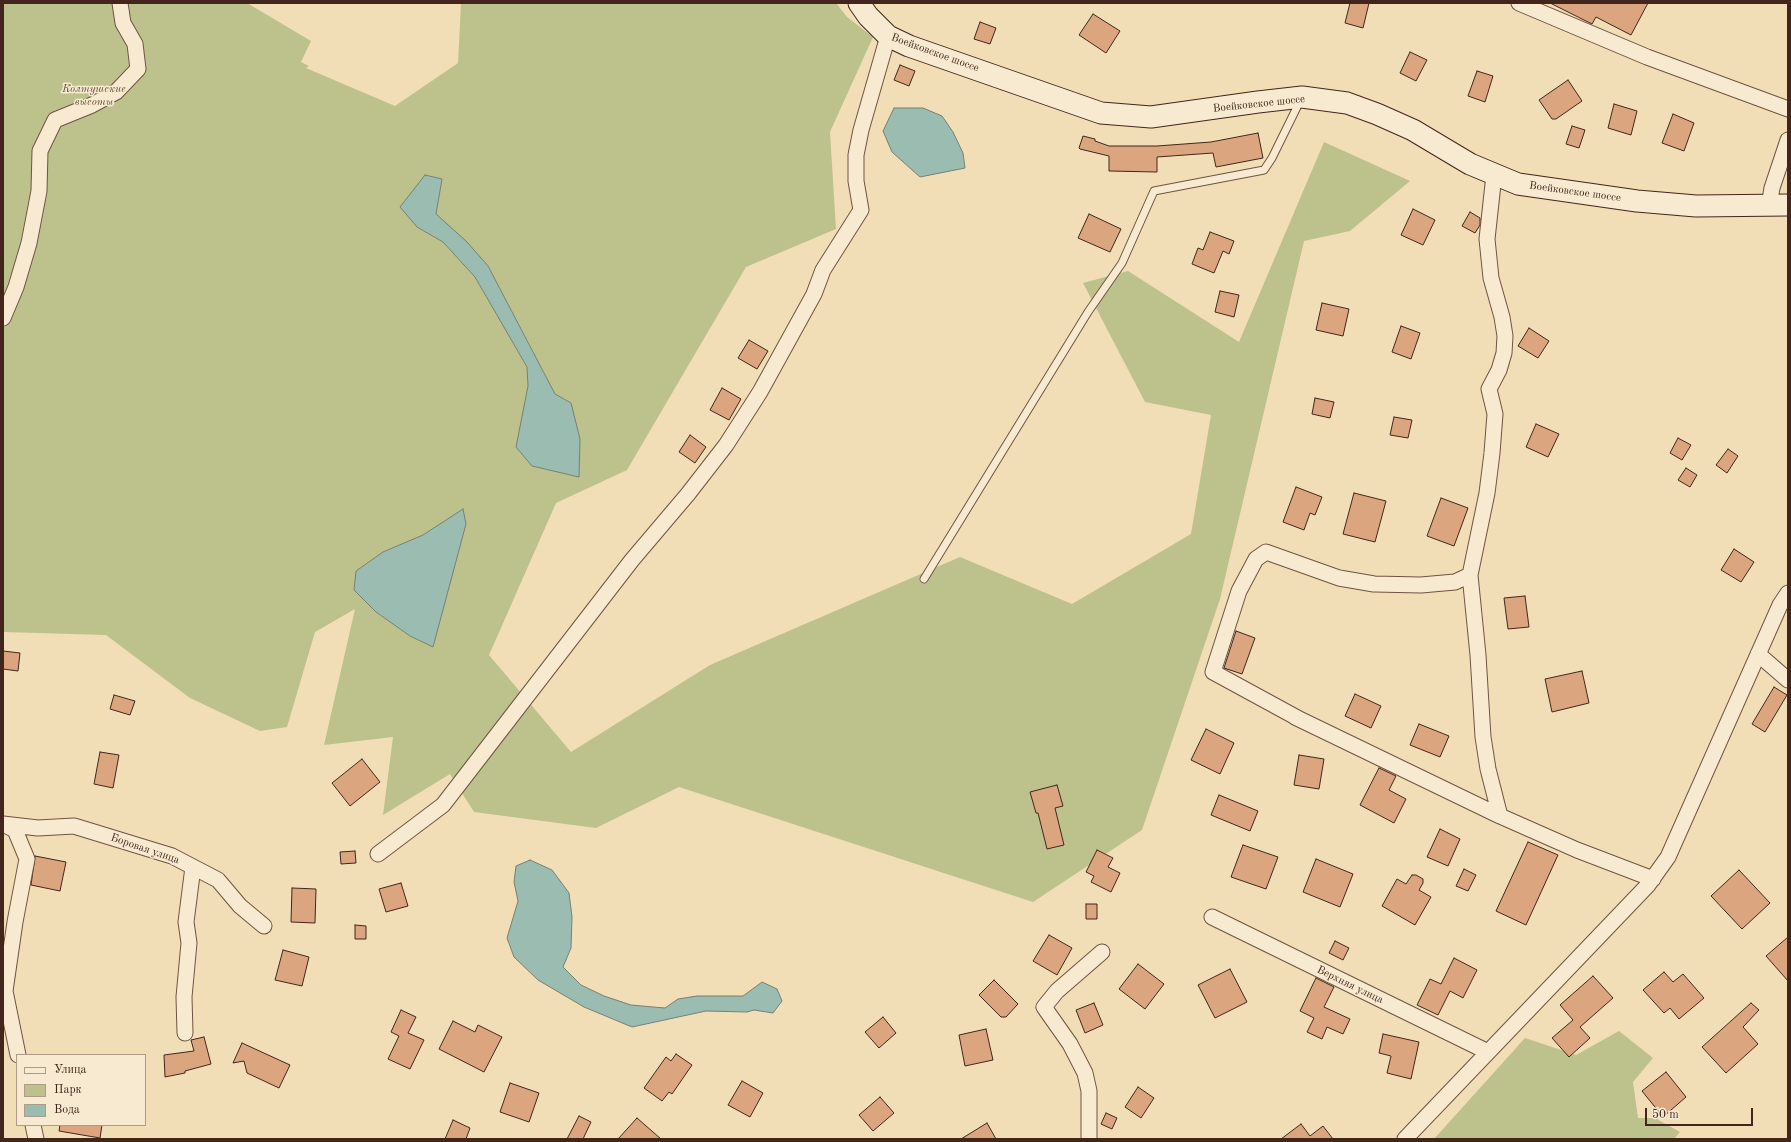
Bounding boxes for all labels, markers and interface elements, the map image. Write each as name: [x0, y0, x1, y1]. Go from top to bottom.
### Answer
street label: Воейковское шоссе: [889, 31, 981, 75]
park label: Колтушские высоты: [62, 82, 126, 108]
street label: Воейковское шоссе: [1212, 93, 1306, 115]
street label: Воейковское шоссе: [1528, 179, 1622, 205]
street label: Боровая улица: [109, 831, 181, 867]
street label: Верхняя улица: [1315, 963, 1385, 1007]
legend: [16, 1054, 146, 1126]
text: Улица: [54, 1064, 87, 1076]
text: Парк: [54, 1084, 82, 1096]
scale bar: [1647, 1100, 1755, 1126]
text: Вода: [54, 1104, 80, 1116]
text: 50 m: [1652, 1109, 1679, 1121]

